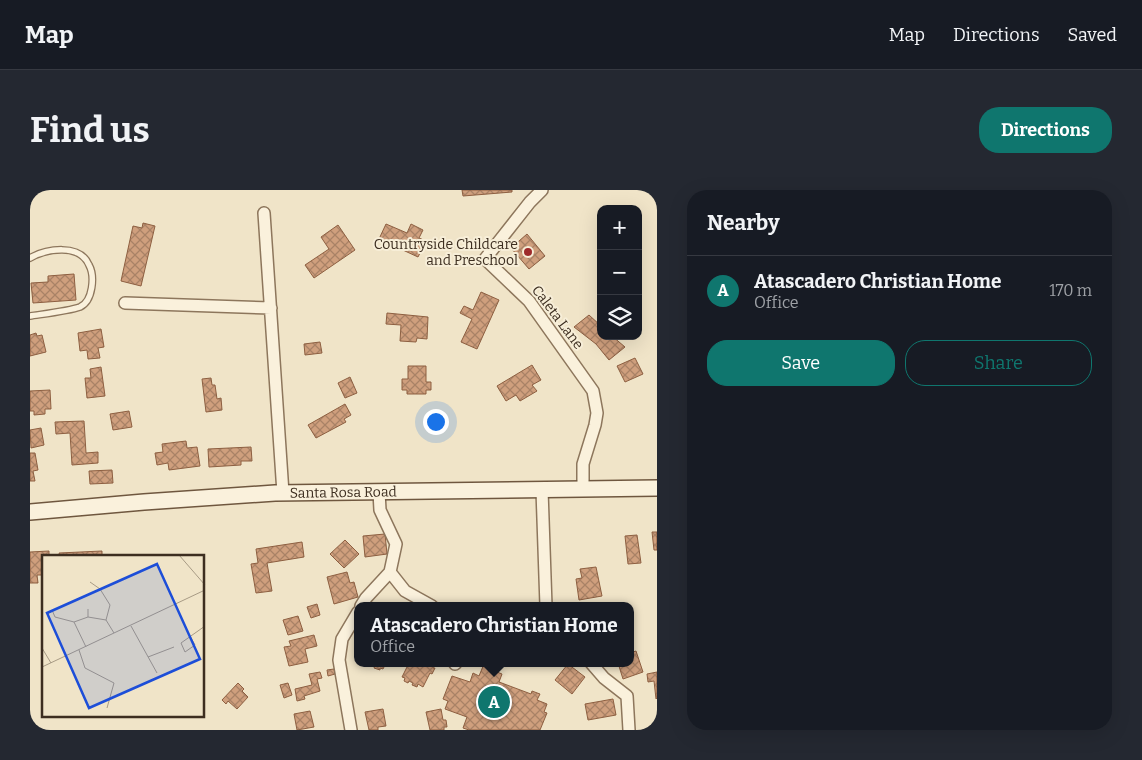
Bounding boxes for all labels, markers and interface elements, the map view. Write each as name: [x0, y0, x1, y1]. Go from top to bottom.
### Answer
text: Map: [25, 21, 74, 49]
text: Map: [889, 24, 925, 46]
text: Directions: [953, 24, 1040, 46]
text: Saved: [1068, 24, 1117, 46]
button: Directions: [979, 107, 1112, 153]
text: Find us: [30, 109, 150, 151]
map controls: [597, 205, 642, 340]
button: +: [597, 205, 642, 250]
text: Nearby: [707, 210, 780, 236]
place label: Countryside Childcare and Preschool: [374, 236, 518, 269]
marker: Countryside Childcare and Preschool: [522, 246, 534, 258]
button: −: [597, 250, 642, 295]
text: Atascadero Christian Home: [754, 270, 1001, 293]
text: A: [717, 281, 729, 300]
text: 170 m: [1049, 281, 1092, 300]
street label: Caleta Lane: [528, 282, 587, 352]
text: Office: [754, 293, 799, 312]
button: layers: [597, 295, 642, 340]
button: Save: [707, 340, 895, 386]
button: Share: [905, 340, 1092, 386]
your location: [423, 409, 449, 435]
street label: Santa Rosa Road: [290, 483, 397, 502]
inset map: [42, 555, 205, 718]
popup: [354, 602, 634, 667]
text: Atascadero Christian Home: [370, 614, 618, 637]
text: Office: [370, 637, 415, 656]
pin: A: [478, 683, 510, 721]

